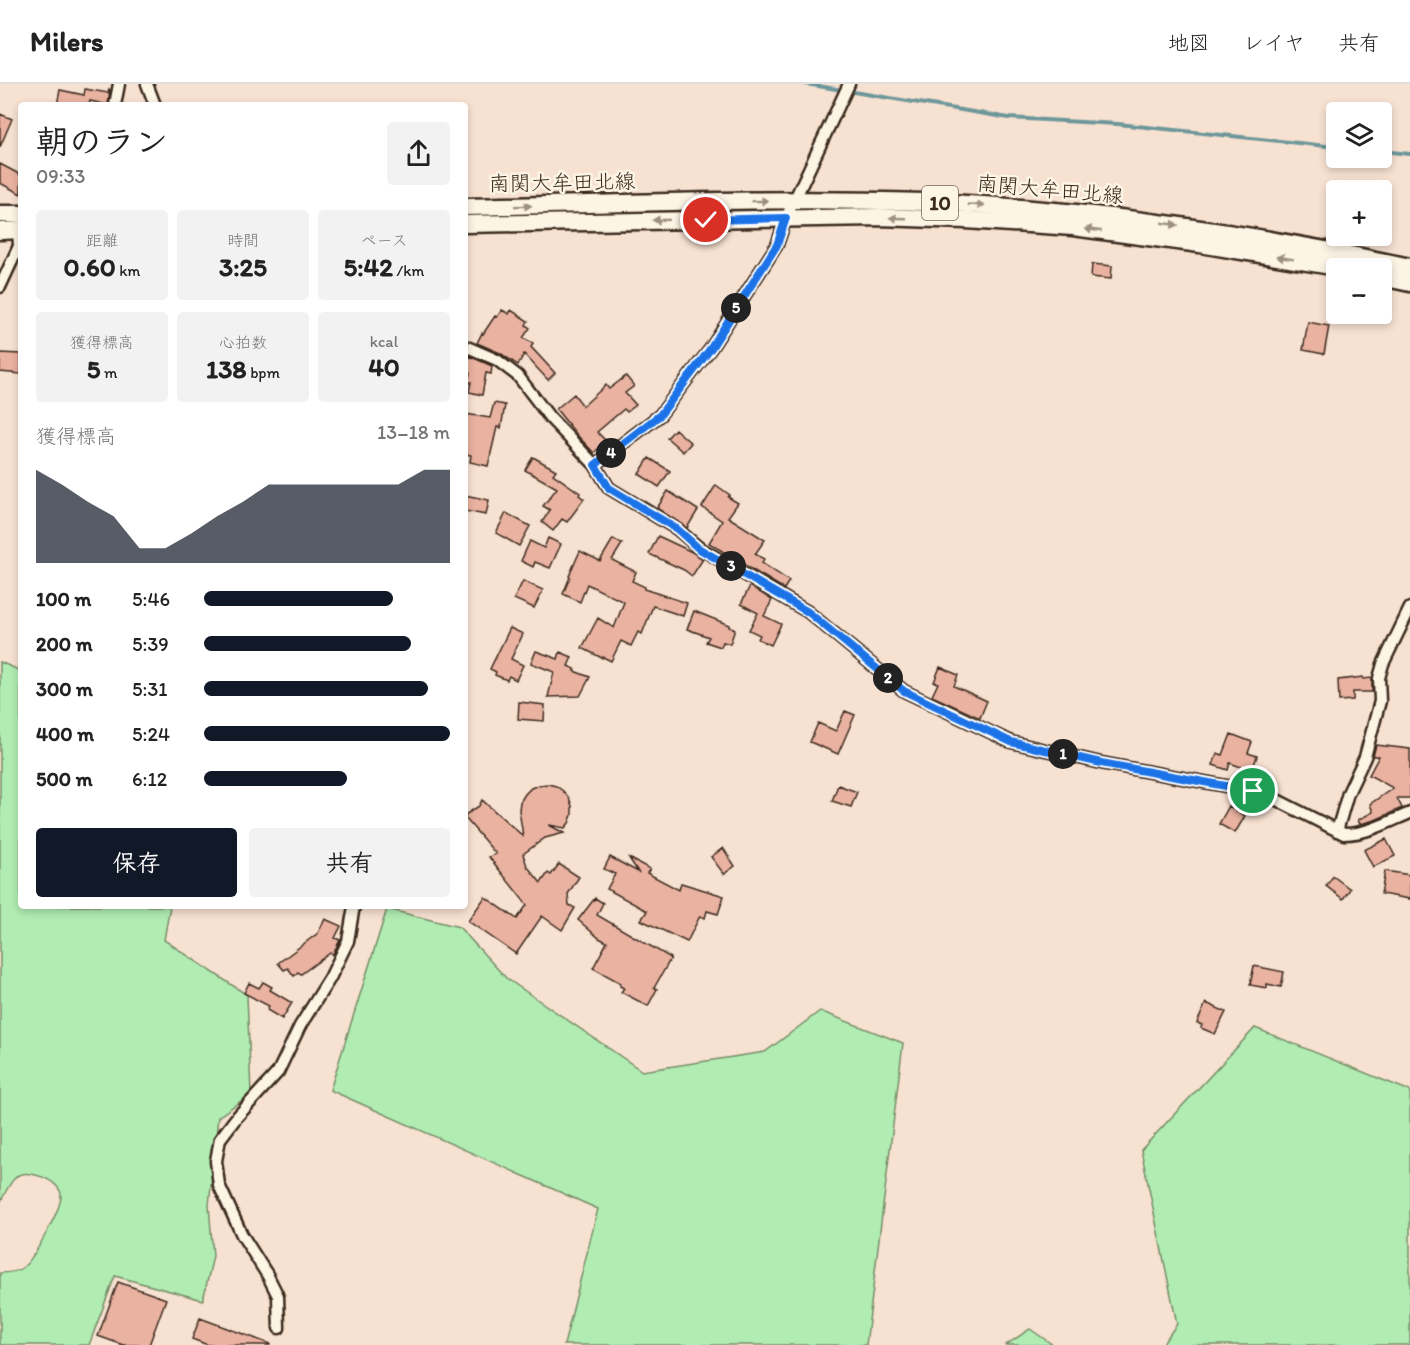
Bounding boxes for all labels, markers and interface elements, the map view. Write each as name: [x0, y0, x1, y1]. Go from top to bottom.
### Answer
text: Milers: [30, 24, 104, 58]
text: 地図: [1168, 30, 1210, 55]
text: レイヤ: [1243, 30, 1305, 55]
text: 共有: [1338, 30, 1380, 55]
map controls: [1326, 102, 1392, 324]
button: layers: [1326, 102, 1392, 168]
text: 朝のラン: [36, 122, 168, 161]
button: share: [387, 122, 450, 185]
text: 09:33: [36, 164, 85, 188]
street label: 南関大牟田北線: [488, 168, 636, 196]
street label: 南関大牟田北線: [976, 170, 1124, 208]
button: +: [1326, 180, 1392, 246]
road number: 10: [922, 186, 958, 220]
pin: [680, 194, 731, 245]
one-way arrow: [751, 196, 770, 206]
one-way arrow: [967, 200, 986, 210]
one-way arrow: [514, 201, 533, 211]
icon: check: [689, 203, 722, 236]
one-way arrow: [889, 213, 908, 222]
one-way arrow: [652, 216, 671, 225]
one-way arrow: [1161, 220, 1180, 229]
one-way arrow: [1083, 225, 1102, 235]
text: 距離: [86, 231, 118, 250]
text: 時間: [227, 231, 259, 250]
text: ペース: [360, 231, 408, 250]
text: 0.60: [64, 251, 116, 283]
text: 3:25: [219, 251, 267, 283]
text: 5:42: [344, 251, 393, 283]
one-way arrow: [1276, 254, 1295, 263]
button: −: [1326, 258, 1392, 324]
text: km: [116, 261, 140, 280]
text: /km: [393, 261, 424, 280]
pin: 5: [721, 293, 751, 323]
text: 5: [732, 298, 740, 317]
text: kcal: [370, 332, 398, 351]
text: 獲得標高: [70, 333, 134, 352]
text: 心拍数: [219, 333, 267, 352]
text: 40: [368, 351, 400, 383]
text: 5: [87, 353, 100, 385]
text: 138: [206, 353, 247, 385]
text: m: [100, 363, 117, 382]
text: bpm: [247, 363, 280, 382]
text: 13–18 m: [377, 420, 450, 444]
text: 獲得標高: [36, 424, 116, 448]
pin: 4: [596, 438, 626, 468]
text: 4: [606, 443, 616, 462]
pin: 3: [716, 551, 746, 581]
text: 3: [727, 556, 735, 575]
text: 100 m: [36, 587, 91, 611]
text: 5:46: [132, 587, 170, 611]
text: 200 m: [36, 632, 92, 656]
text: 5:39: [132, 632, 169, 656]
pin: 2: [873, 663, 903, 693]
text: 2: [884, 668, 892, 687]
text: 300 m: [36, 677, 93, 701]
text: 5:31: [132, 677, 168, 701]
text: 400 m: [36, 722, 94, 746]
text: 5:24: [132, 722, 170, 746]
pin: 1: [1048, 739, 1078, 769]
text: 1: [1059, 744, 1067, 763]
pin: [1227, 765, 1278, 816]
text: 500 m: [36, 767, 92, 791]
text: 6:12: [132, 767, 167, 791]
icon: arrive: [1236, 774, 1269, 807]
button: 保存: [36, 828, 237, 897]
button: 共有: [249, 828, 450, 897]

